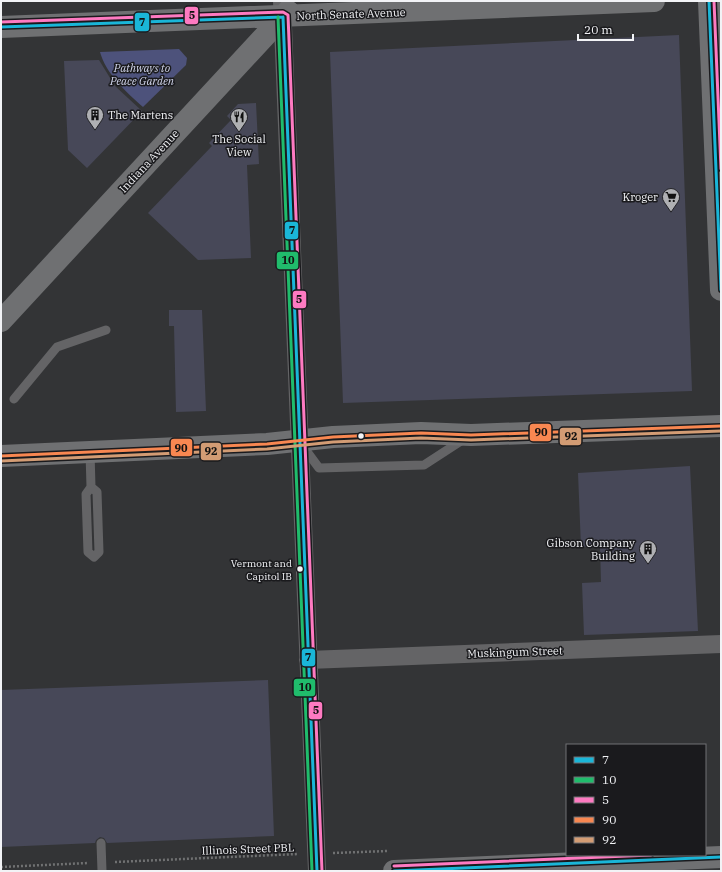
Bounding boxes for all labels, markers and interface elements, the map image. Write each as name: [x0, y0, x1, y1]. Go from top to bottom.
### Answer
street label: North Senate Avenue: [296, 5, 406, 23]
line badge: 5: [184, 6, 199, 25]
text: 5: [189, 8, 195, 22]
line badge: 7: [134, 12, 150, 32]
text: 7: [139, 15, 145, 29]
scale bar: [578, 16, 633, 42]
text: 20 m: [584, 22, 613, 37]
park label: Pathways to Peace Garden: [109, 61, 175, 88]
building icon: The Martens: [85, 105, 105, 130]
restaurant icon: The Social View: [229, 107, 249, 132]
place label: The Martens: [108, 108, 173, 122]
street label: Indiana Avenue: [116, 126, 182, 195]
place label: The Social View: [212, 132, 266, 159]
supermarket icon: Kroger: [661, 187, 681, 212]
place label: Kroger: [623, 190, 658, 204]
line badge: 7: [284, 221, 299, 240]
text: 7: [289, 223, 295, 237]
line badge: 10: [276, 251, 299, 270]
text: 10: [281, 253, 295, 267]
line badge: 5: [292, 290, 307, 309]
text: 5: [296, 292, 302, 306]
line badge: 90: [529, 423, 552, 442]
text: 90: [534, 425, 548, 439]
line badge: 92: [559, 427, 582, 446]
text: 92: [564, 429, 578, 443]
unlabelled marker: [356, 431, 366, 441]
line badge: 90: [170, 438, 193, 457]
text: 90: [174, 441, 188, 455]
line badge: 92: [200, 442, 222, 461]
text: 92: [204, 444, 218, 458]
place label: Gibson Company Building: [547, 536, 635, 563]
building icon: Gibson Company Building: [638, 539, 658, 564]
place label: Vermont and Capitol IB: [231, 557, 292, 583]
marker: Vermont and Capitol IB: [295, 564, 305, 574]
street label: Muskingum Street: [467, 643, 563, 661]
line badge: 7: [301, 648, 316, 667]
text: 7: [305, 650, 311, 664]
line badge: 10: [293, 678, 316, 697]
text: 10: [298, 680, 312, 694]
line badge: 5: [308, 701, 323, 720]
text: 5: [313, 703, 319, 717]
legend: [566, 744, 706, 856]
text: 7: [602, 752, 609, 767]
text: 10: [602, 772, 616, 787]
text: 5: [602, 792, 609, 807]
text: 90: [602, 812, 616, 827]
text: 92: [602, 832, 616, 847]
street label: Illinois Street PBL: [201, 840, 295, 858]

